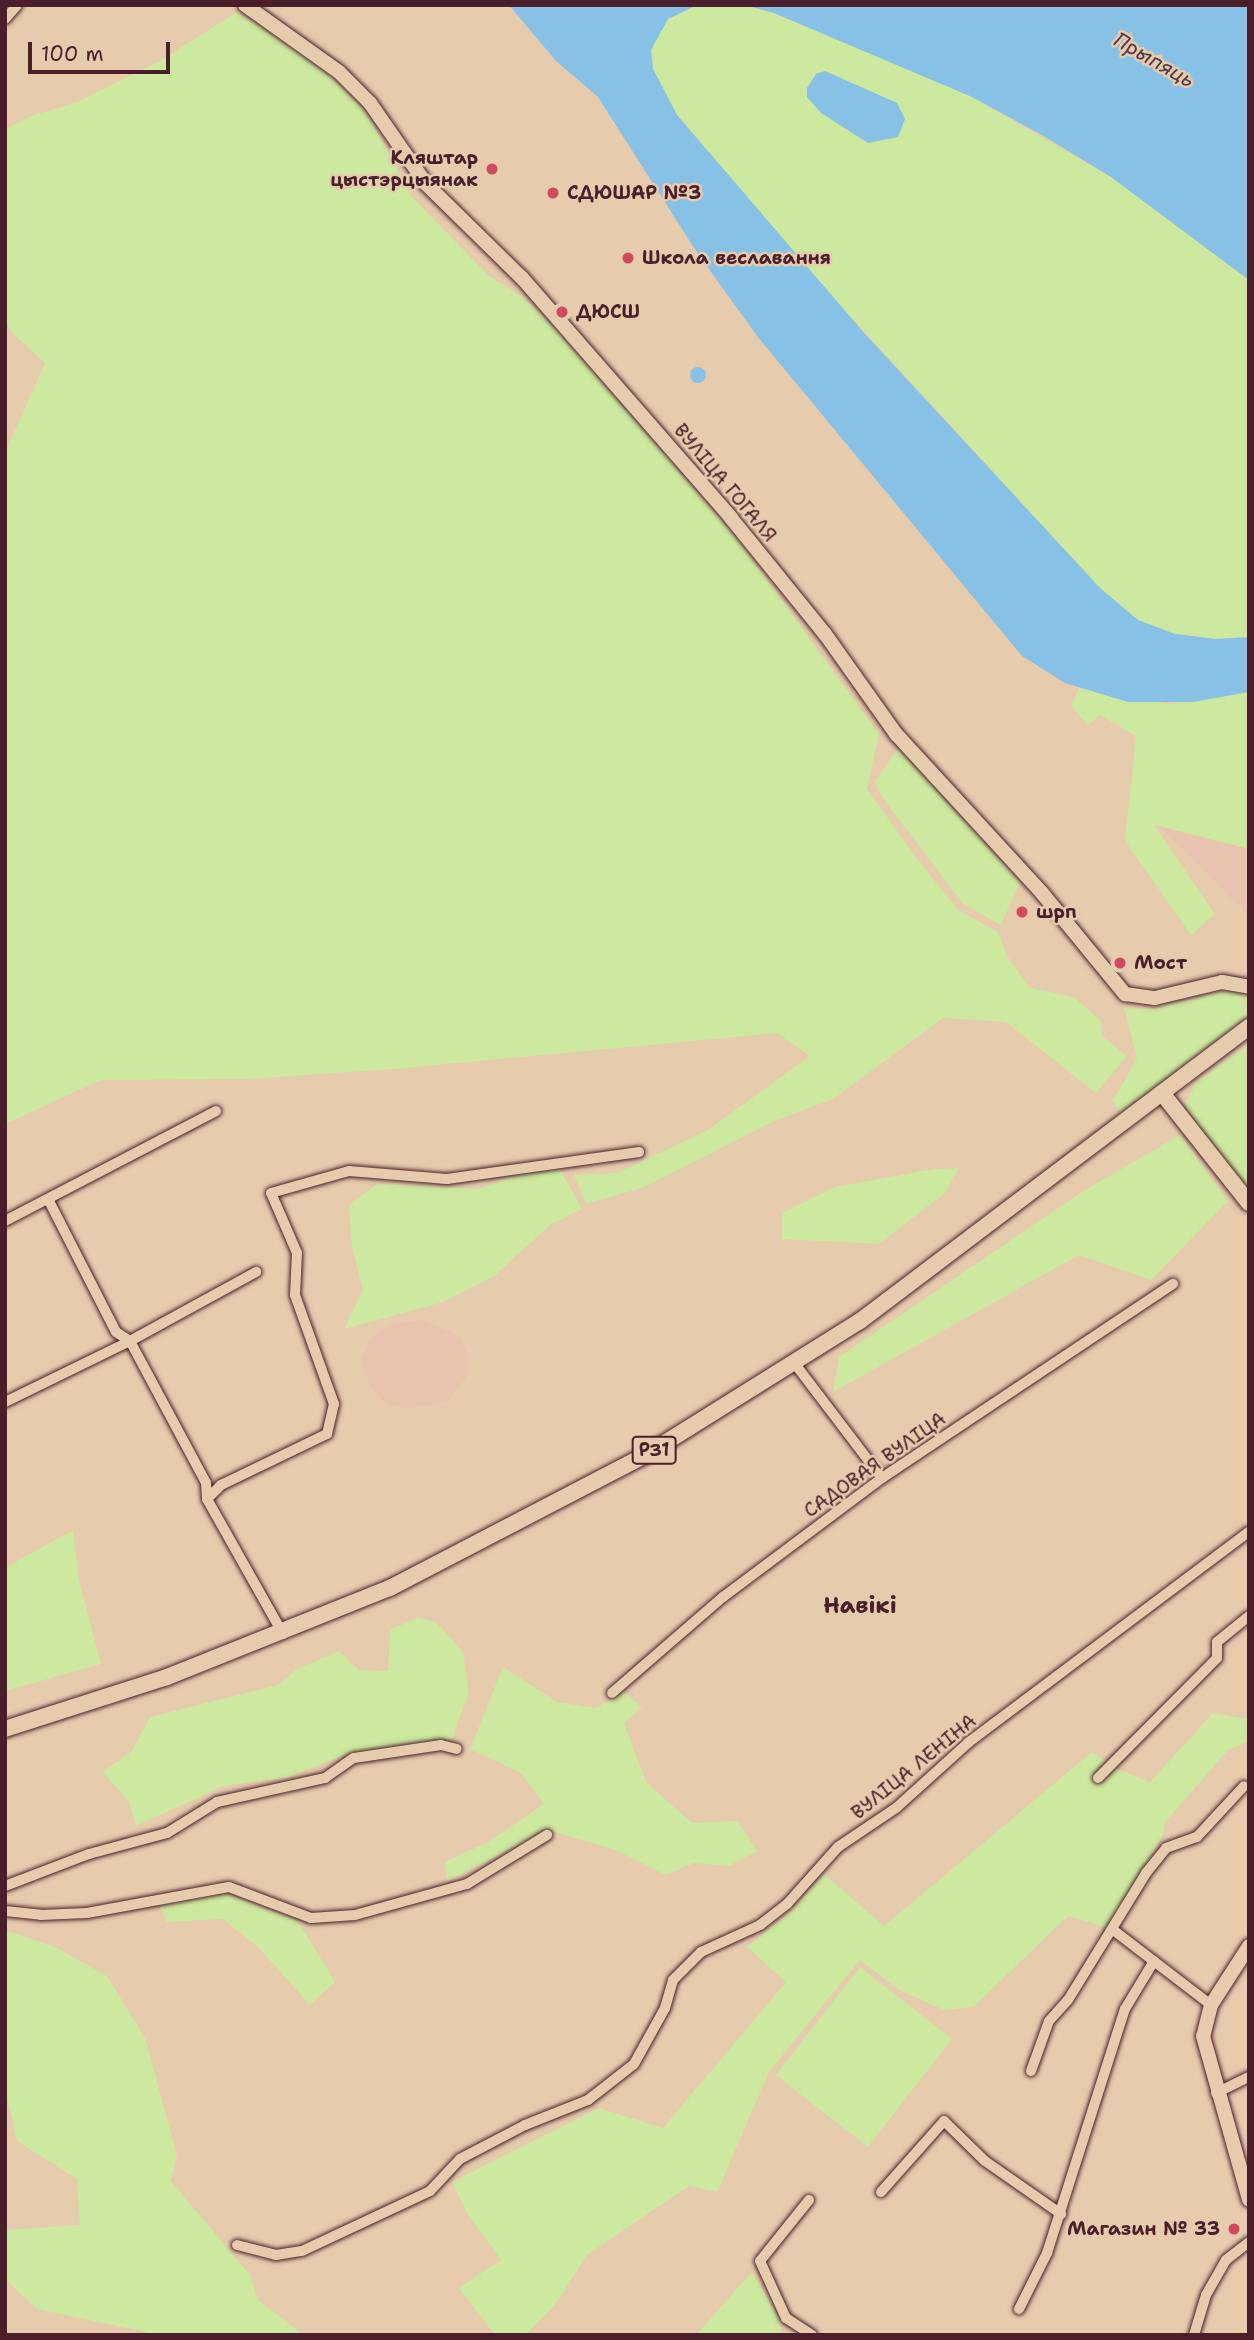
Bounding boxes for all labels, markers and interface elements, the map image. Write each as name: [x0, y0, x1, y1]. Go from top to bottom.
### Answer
water label: Прыпяць: [1109, 27, 1199, 93]
scale bar: [32, 28, 173, 72]
text: 100 m: [41, 40, 104, 68]
place label: Кляштар цыстэрцыянак: [330, 147, 478, 191]
marker: Кляштар цыстэрцыянак: [484, 161, 500, 177]
place label: СДЮШАР №3: [567, 182, 701, 204]
marker: СДЮШАР №3: [545, 185, 561, 201]
place label: Школа веславання: [642, 247, 831, 269]
marker: Школа веславання: [620, 250, 636, 266]
place label: ДЮСШ: [576, 301, 640, 323]
marker: ДЮСШ: [554, 304, 570, 320]
street label: ВУЛІЦА ГОГАЛЯ: [669, 419, 781, 547]
place label: шрп: [1036, 901, 1077, 923]
marker: шрп: [1014, 904, 1030, 920]
place label: Мост: [1134, 952, 1187, 974]
marker: Мост: [1112, 955, 1128, 971]
street label: САДОВАЯ ВУЛІЦА: [800, 1408, 950, 1522]
road number: Р31: [631, 1436, 677, 1464]
district label: Навікі: [823, 1591, 897, 1619]
street label: ВУЛІЦА ЛЕНІНА: [847, 1710, 981, 1824]
place label: Магазин № 33: [1067, 2218, 1220, 2240]
marker: Магазин № 33: [1226, 2221, 1242, 2237]

